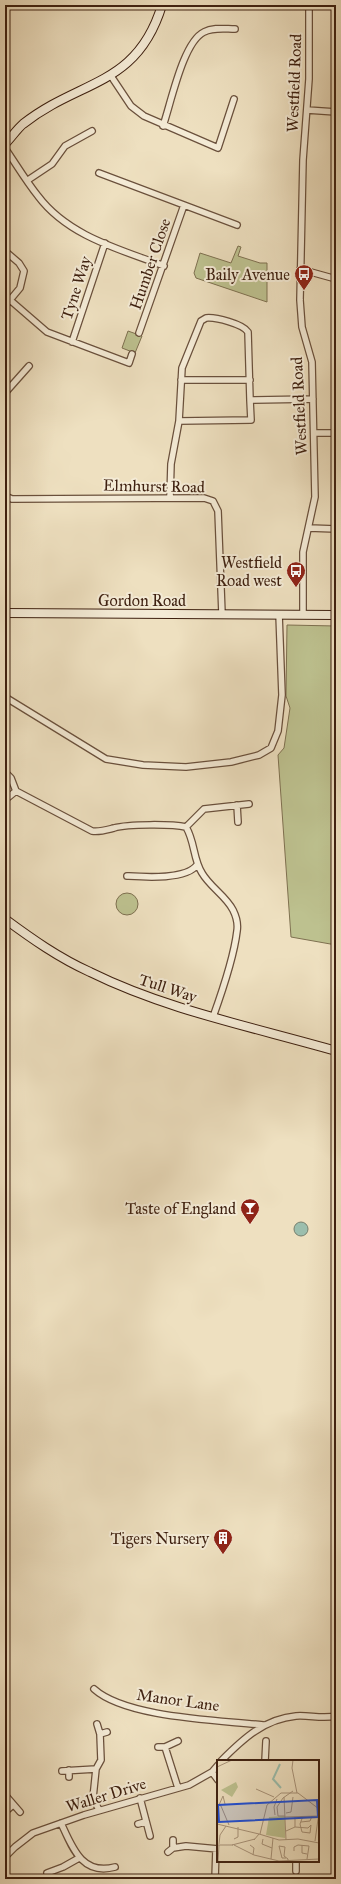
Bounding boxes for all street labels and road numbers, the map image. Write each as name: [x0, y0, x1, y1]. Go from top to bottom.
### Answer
street label: Westfield Road: [283, 33, 305, 133]
street label: Humber Close: [126, 216, 175, 312]
street label: Tyne Way: [57, 253, 95, 322]
street label: Westfield Road: [287, 356, 311, 456]
street label: Elmhurst Road: [103, 476, 205, 496]
street label: Gordon Road: [98, 591, 186, 610]
street label: Tull Way: [137, 970, 200, 1006]
street label: Manor Lane: [135, 1685, 221, 1715]
street label: Waller Drive: [64, 1774, 149, 1816]

